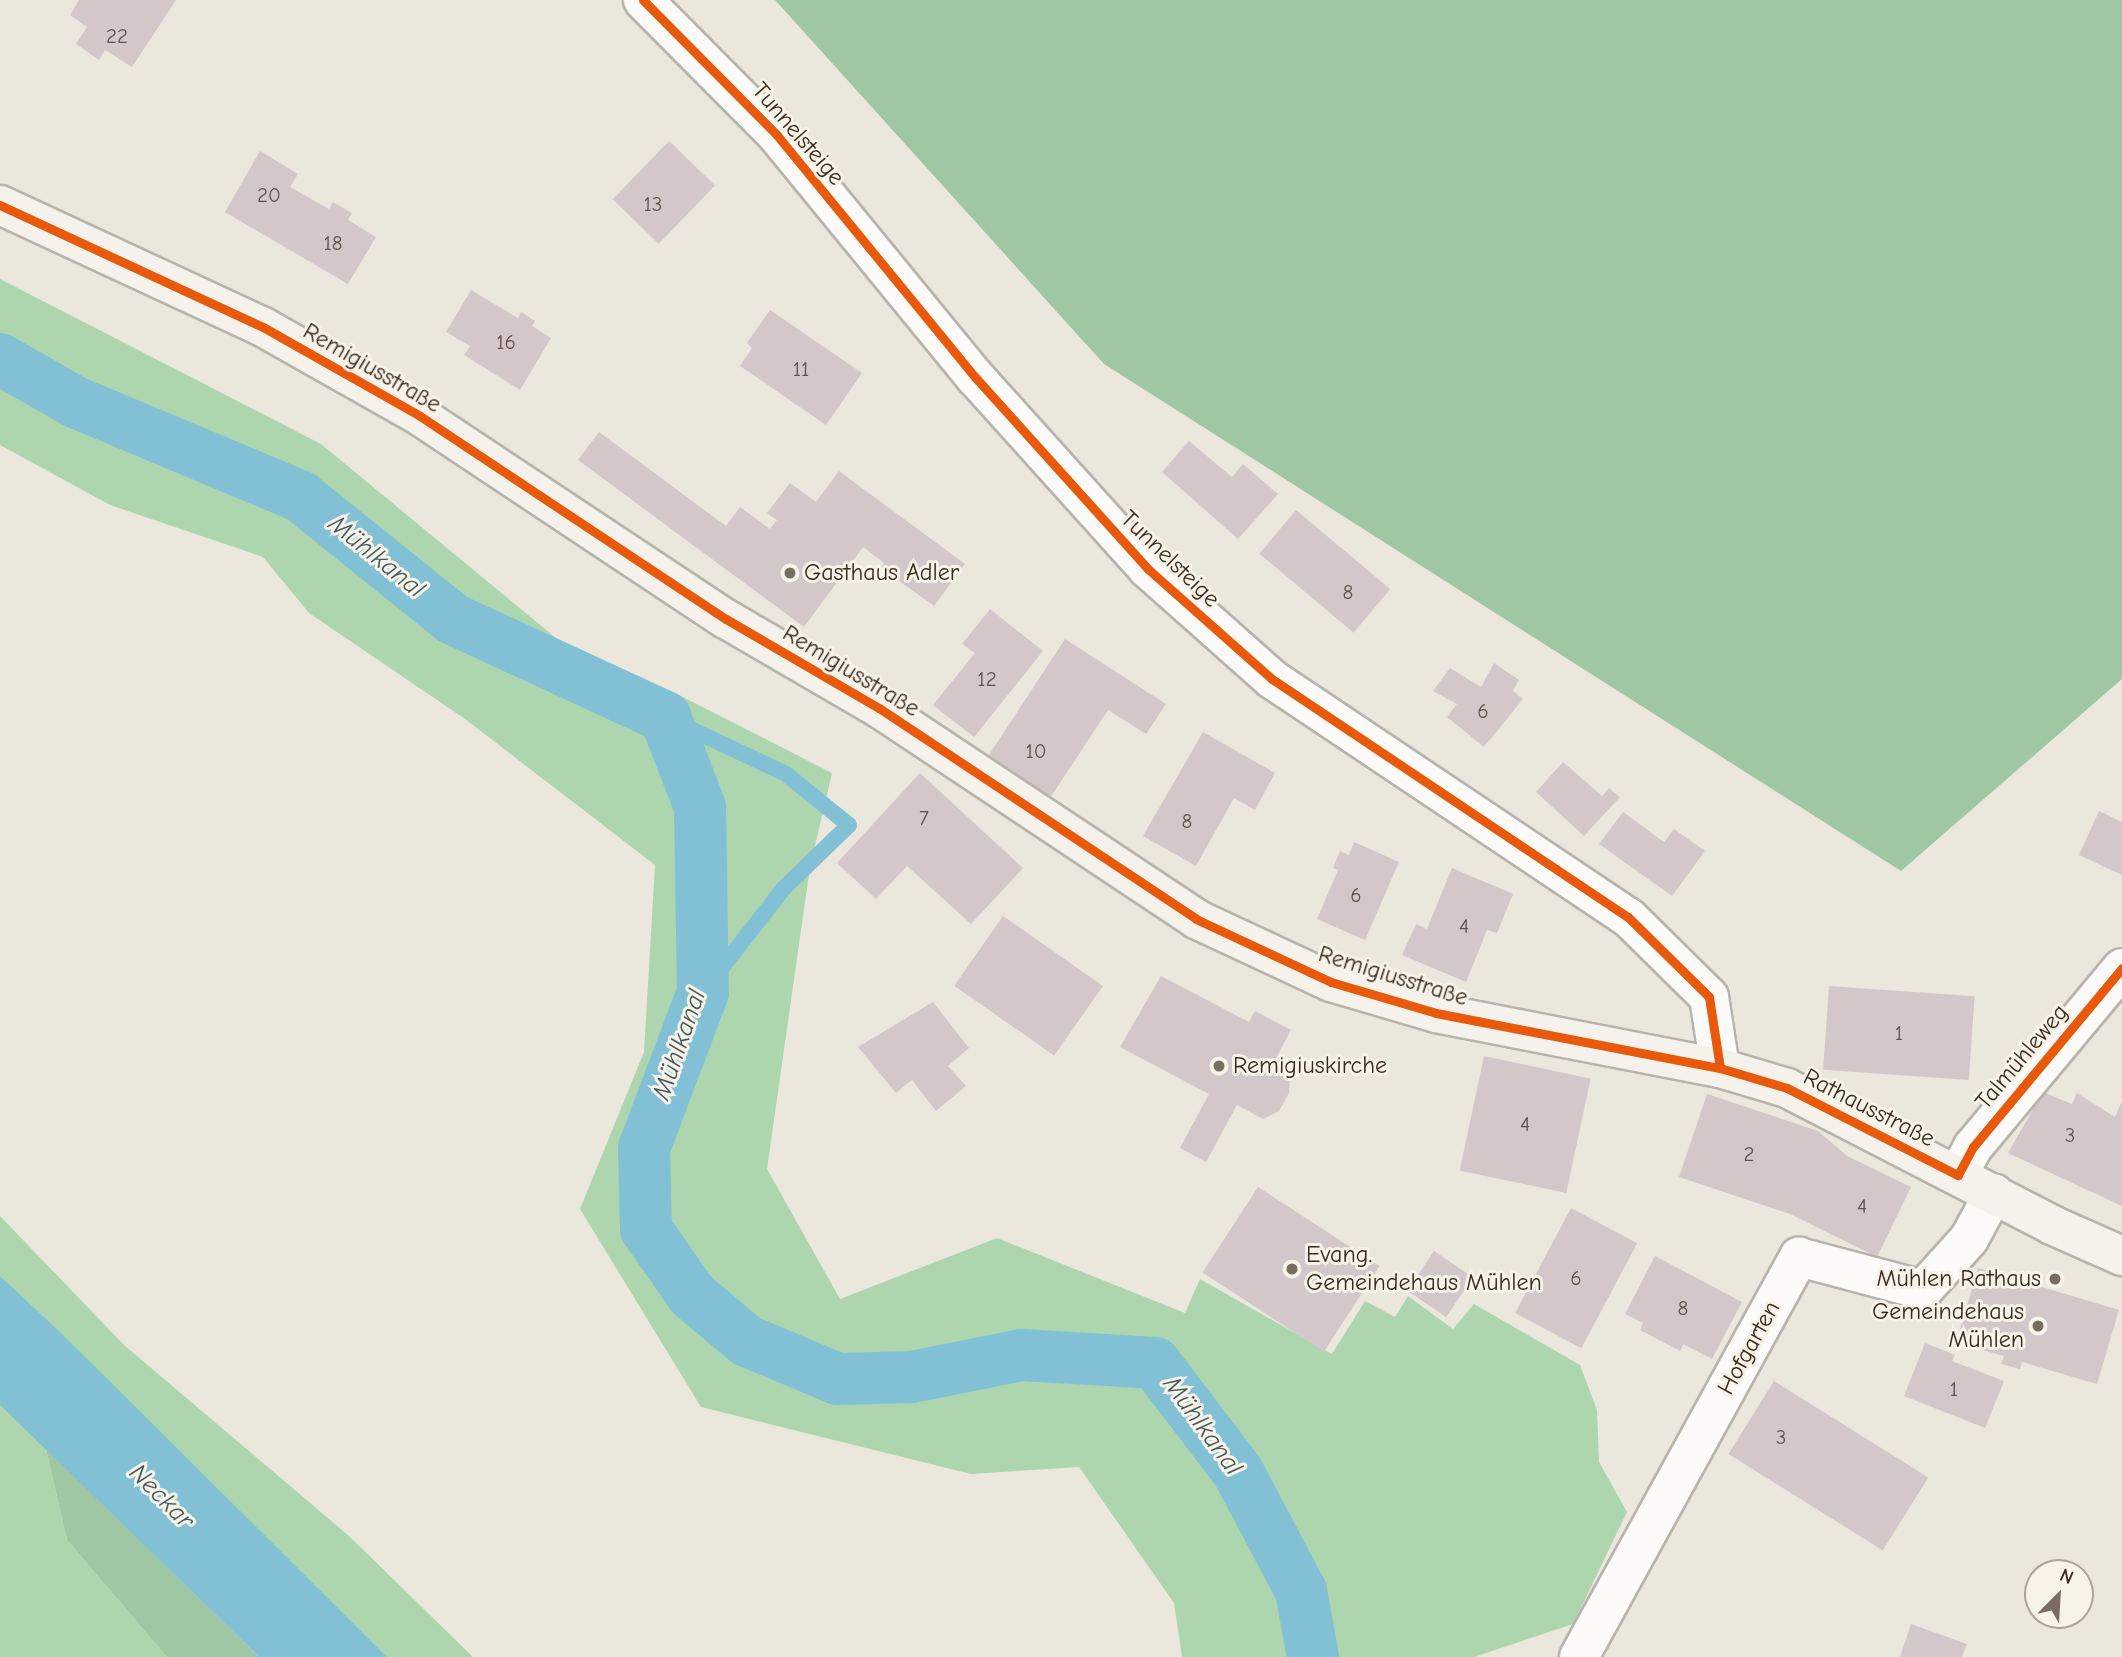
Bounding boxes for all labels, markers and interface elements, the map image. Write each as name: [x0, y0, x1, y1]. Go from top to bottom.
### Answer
house number: 22: [106, 23, 128, 49]
street label: Tunnelsteige: [745, 77, 851, 191]
house number: 20: [257, 182, 281, 208]
house number: 13: [644, 191, 662, 217]
house number: 18: [323, 230, 343, 256]
street label: Remigiusstraße: [298, 317, 446, 419]
house number: 16: [496, 329, 516, 355]
house number: 11: [793, 356, 809, 382]
street label: Tunnelsteige: [1114, 505, 1226, 613]
water label: Mühlkanal: [322, 509, 430, 605]
place label: Gasthaus Adler: [804, 559, 959, 587]
marker: Gasthaus Adler: [782, 565, 798, 581]
house number: 8: [1343, 579, 1353, 605]
street label: Remigiusstraße: [777, 619, 925, 723]
house number: 12: [977, 666, 997, 692]
house number: 6: [1477, 698, 1489, 724]
house number: 10: [1025, 738, 1047, 764]
house number: 7: [919, 805, 929, 831]
house number: 8: [1182, 808, 1192, 834]
house number: 6: [1350, 882, 1362, 908]
house number: 4: [1459, 913, 1469, 939]
street label: Remigiusstraße: [1315, 940, 1471, 1012]
water label: Mühlkanal: [647, 986, 713, 1104]
street label: Talmühleweg: [1970, 998, 2074, 1116]
house number: 1: [1895, 1020, 1903, 1046]
place label: Remigiuskirche: [1233, 1052, 1387, 1080]
marker: Remigiuskirche: [1211, 1058, 1227, 1074]
street label: Rathausstraße: [1798, 1063, 1940, 1153]
house number: 4: [1520, 1111, 1530, 1137]
house number: 3: [2065, 1122, 2075, 1148]
house number: 2: [1744, 1141, 1754, 1167]
house number: 4: [1857, 1193, 1867, 1219]
place label: Evang. Gemeindehaus Mühlen: [1306, 1241, 1542, 1297]
marker: Evang. Gemeindehaus Mühlen: [1284, 1261, 1300, 1277]
house number: 6: [1570, 1265, 1582, 1291]
place label: Mühlen Rathaus: [1876, 1265, 2041, 1293]
marker: Mühlen Rathaus: [2047, 1271, 2063, 1287]
house number: 8: [1678, 1295, 1688, 1321]
street label: Hofgarten: [1712, 1296, 1786, 1400]
place label: Gemeindehaus Mühlen: [1872, 1298, 2024, 1354]
marker: Gemeindehaus Mühlen: [2030, 1318, 2046, 1334]
water label: Mühlkanal: [1156, 1370, 1248, 1482]
house number: 1: [1950, 1376, 1958, 1402]
house number: 3: [1776, 1424, 1786, 1450]
water label: Neckar: [122, 1458, 200, 1536]
north arrow: [2024, 1559, 2094, 1629]
text: N: [2057, 1564, 2077, 1589]

